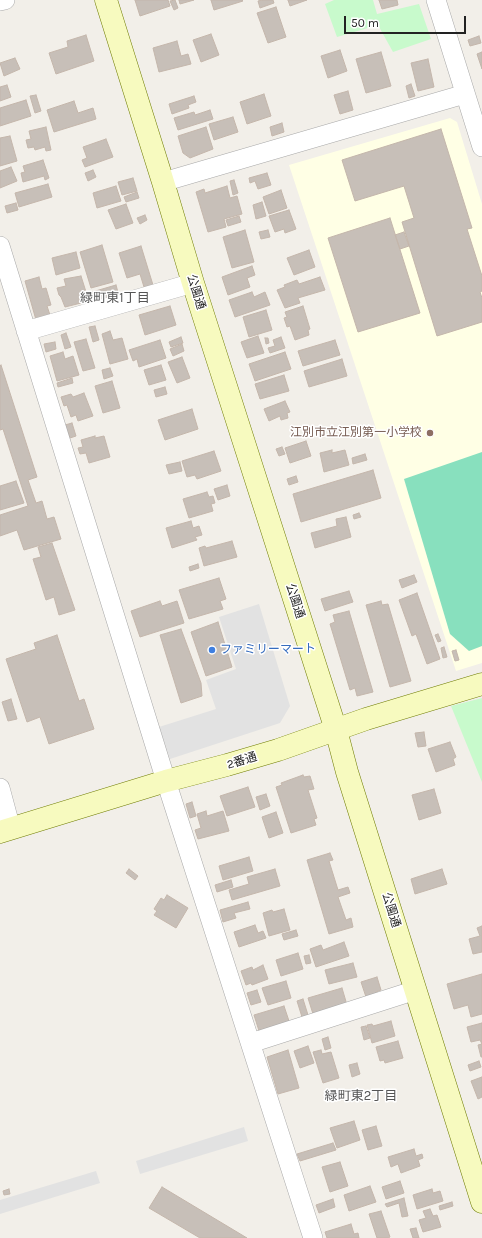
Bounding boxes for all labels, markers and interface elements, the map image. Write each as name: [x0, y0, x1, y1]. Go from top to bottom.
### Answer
scale bar: [346, 8, 468, 34]
text: 50 m: [351, 16, 379, 30]
street label: 公園通: [184, 273, 208, 311]
district label: 緑町東1丁目: [80, 290, 150, 306]
place label: 江別市立江別第一小学校: [290, 426, 422, 440]
marker: 江別市立江別第一小学校: [425, 428, 435, 438]
street label: 公園通: [283, 582, 307, 620]
place label: ファミリーマート: [220, 643, 316, 657]
marker: ファミリーマート: [207, 645, 217, 655]
street label: 2番通: [225, 750, 259, 772]
street label: 公園通: [379, 891, 403, 929]
district label: 緑町東2丁目: [325, 1088, 397, 1104]

